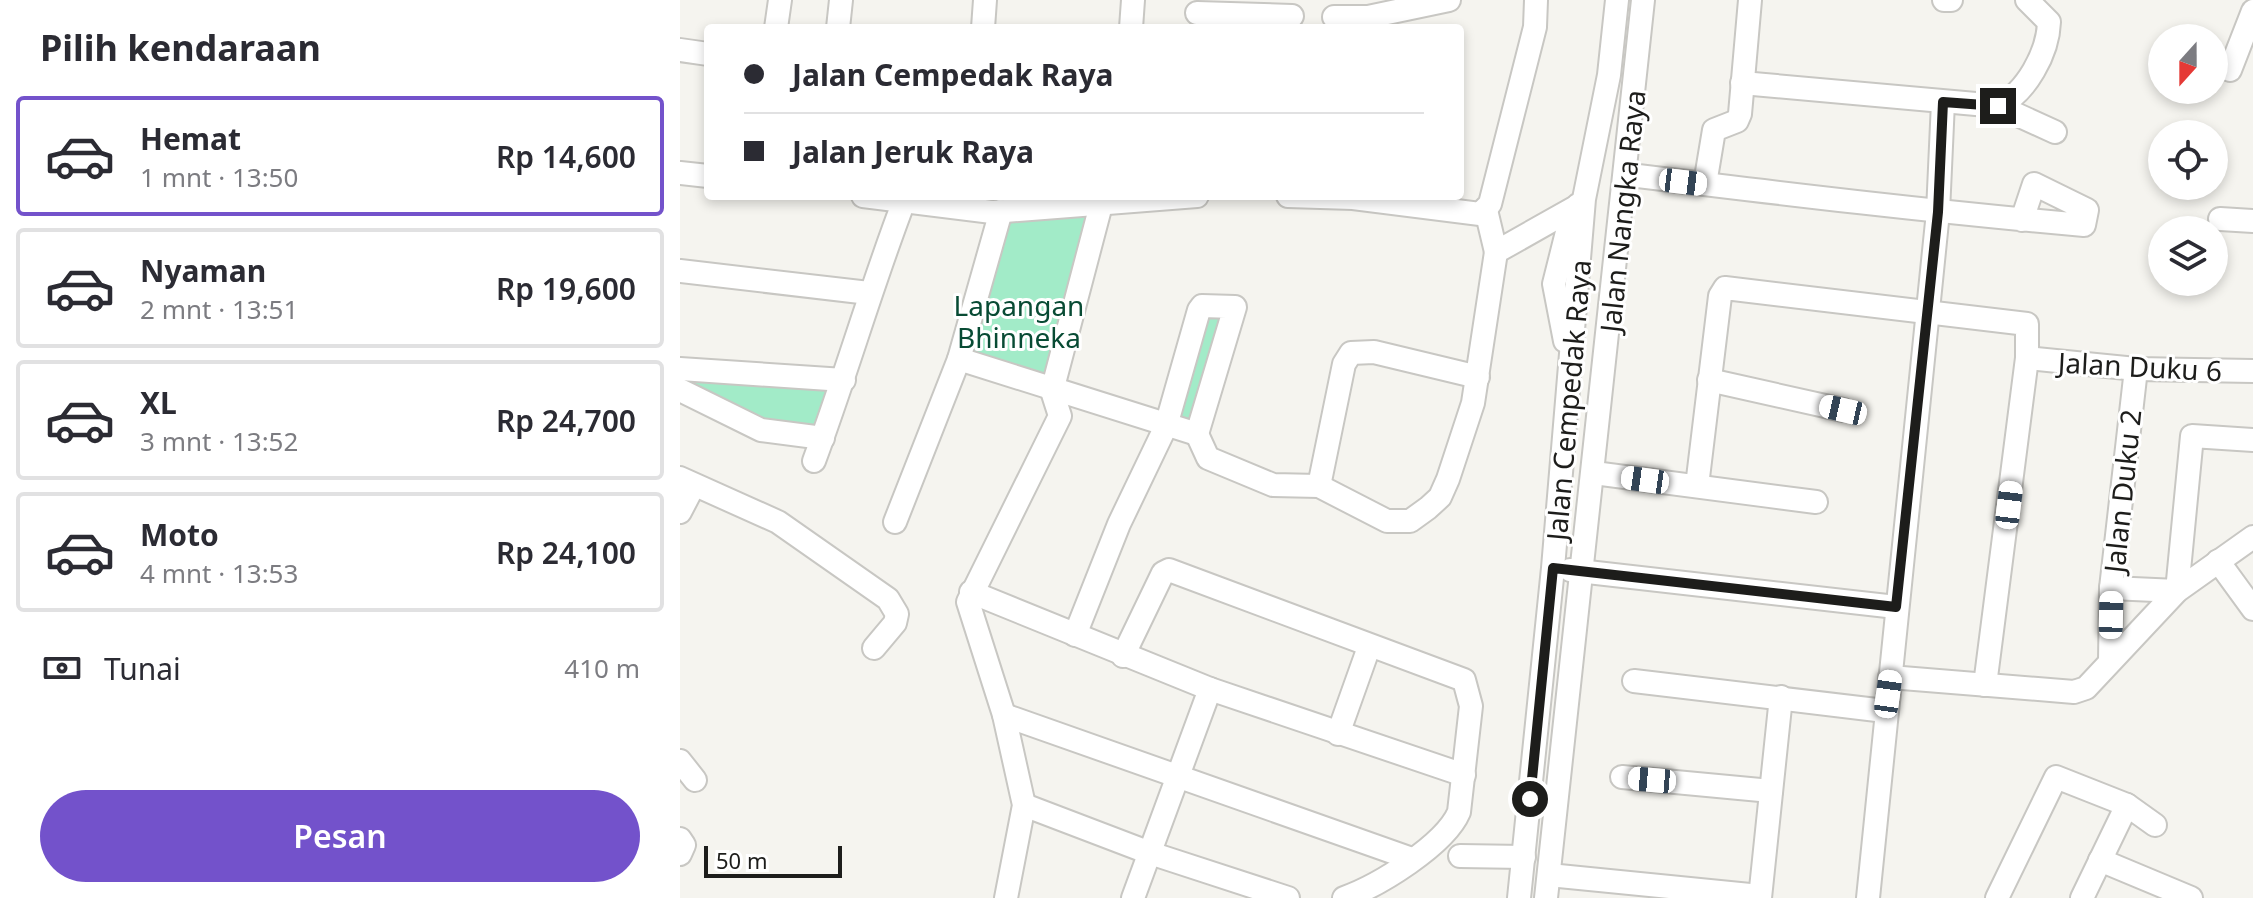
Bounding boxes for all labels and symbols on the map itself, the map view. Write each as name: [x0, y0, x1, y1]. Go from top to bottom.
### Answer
north arrow: [2148, 24, 2228, 104]
street label: Jalan Nangka Raya: [1590, 88, 1654, 337]
route end: [1980, 88, 2016, 124]
car: [1658, 167, 1708, 197]
street label: Jalan Cempedak Raya: [1537, 258, 1599, 545]
park label: Lapangan Bhinneka: [954, 286, 1084, 356]
street label: Jalan Duku 6: [2054, 343, 2223, 389]
car: [1817, 393, 1869, 427]
street label: Jalan Duku 2: [2094, 407, 2149, 578]
car: [1620, 465, 1670, 495]
car: [1994, 480, 2024, 530]
car: [2099, 591, 2123, 639]
car: [1873, 669, 1903, 719]
car: [1627, 766, 1677, 794]
route start: [1512, 781, 1548, 817]
scale bar: [704, 842, 842, 878]

